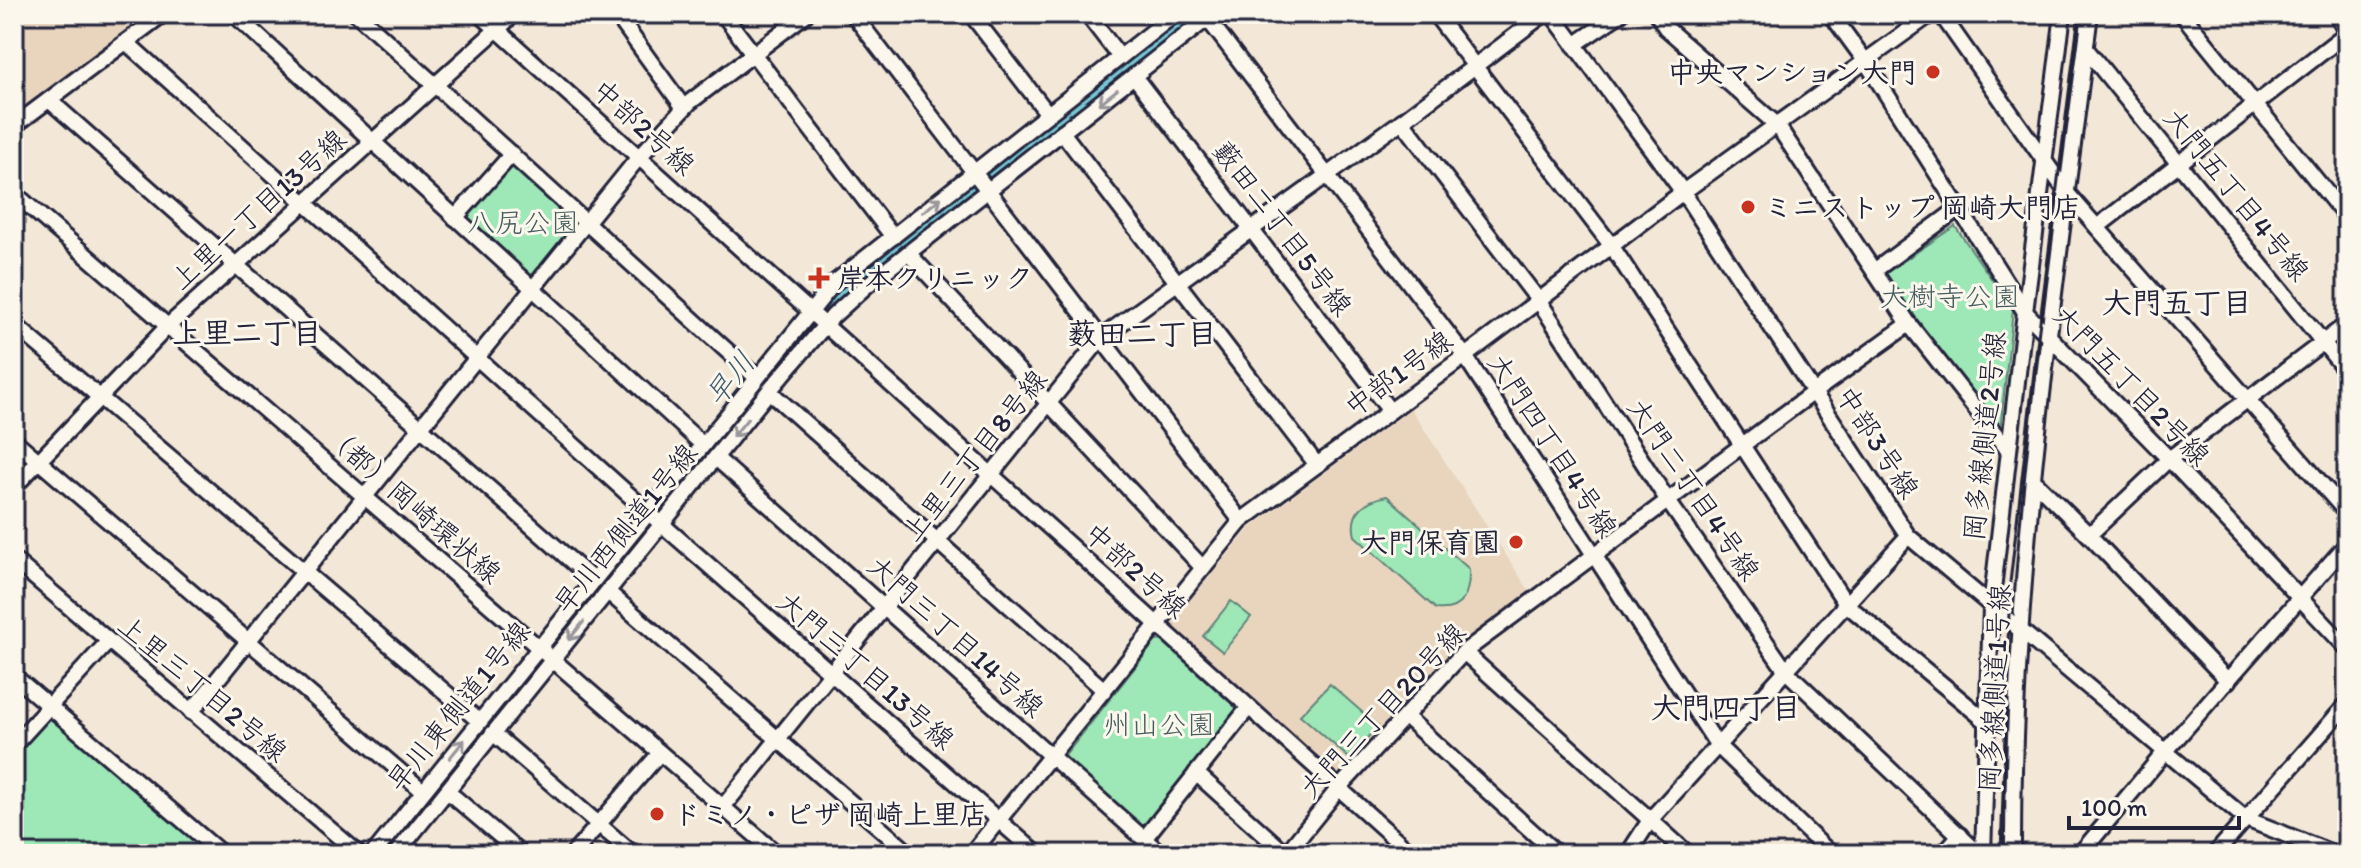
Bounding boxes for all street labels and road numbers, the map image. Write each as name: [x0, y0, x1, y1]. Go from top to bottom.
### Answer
street label: 中部2号線: [586, 72, 702, 182]
street label: 大門五丁目4号線: [2157, 101, 2317, 287]
street label: 上里一丁目13号線: [163, 121, 353, 297]
street label: 藪田二丁目5号線: [1206, 134, 1360, 322]
street label: 大門五丁目2号線: [2047, 297, 2217, 473]
street label: 中部1号線: [1337, 323, 1459, 423]
street label: 岡多線側道2号線: [1956, 329, 2012, 543]
street label: 大門四丁目4号線: [1481, 346, 1625, 544]
street label: 上里三丁目8号線: [894, 362, 1054, 548]
street label: 中部3号線: [1829, 379, 1927, 505]
street label: 大門二丁目4号線: [1620, 391, 1768, 587]
street label: （都）岡崎環状線: [317, 418, 509, 590]
street label: 早川西側道1号線: [546, 436, 704, 620]
street label: 中部2号線: [1078, 515, 1194, 625]
street label: 大門三丁目14号線: [861, 548, 1051, 724]
street label: 岡多線側道1号線: [1972, 583, 2016, 793]
street label: 大門三丁目13号線: [770, 584, 962, 756]
street label: 上里三丁目2号線: [111, 607, 295, 769]
street label: 早川東側道1号線: [379, 614, 537, 798]
street label: 大門三丁目20号線: [1292, 615, 1472, 805]

